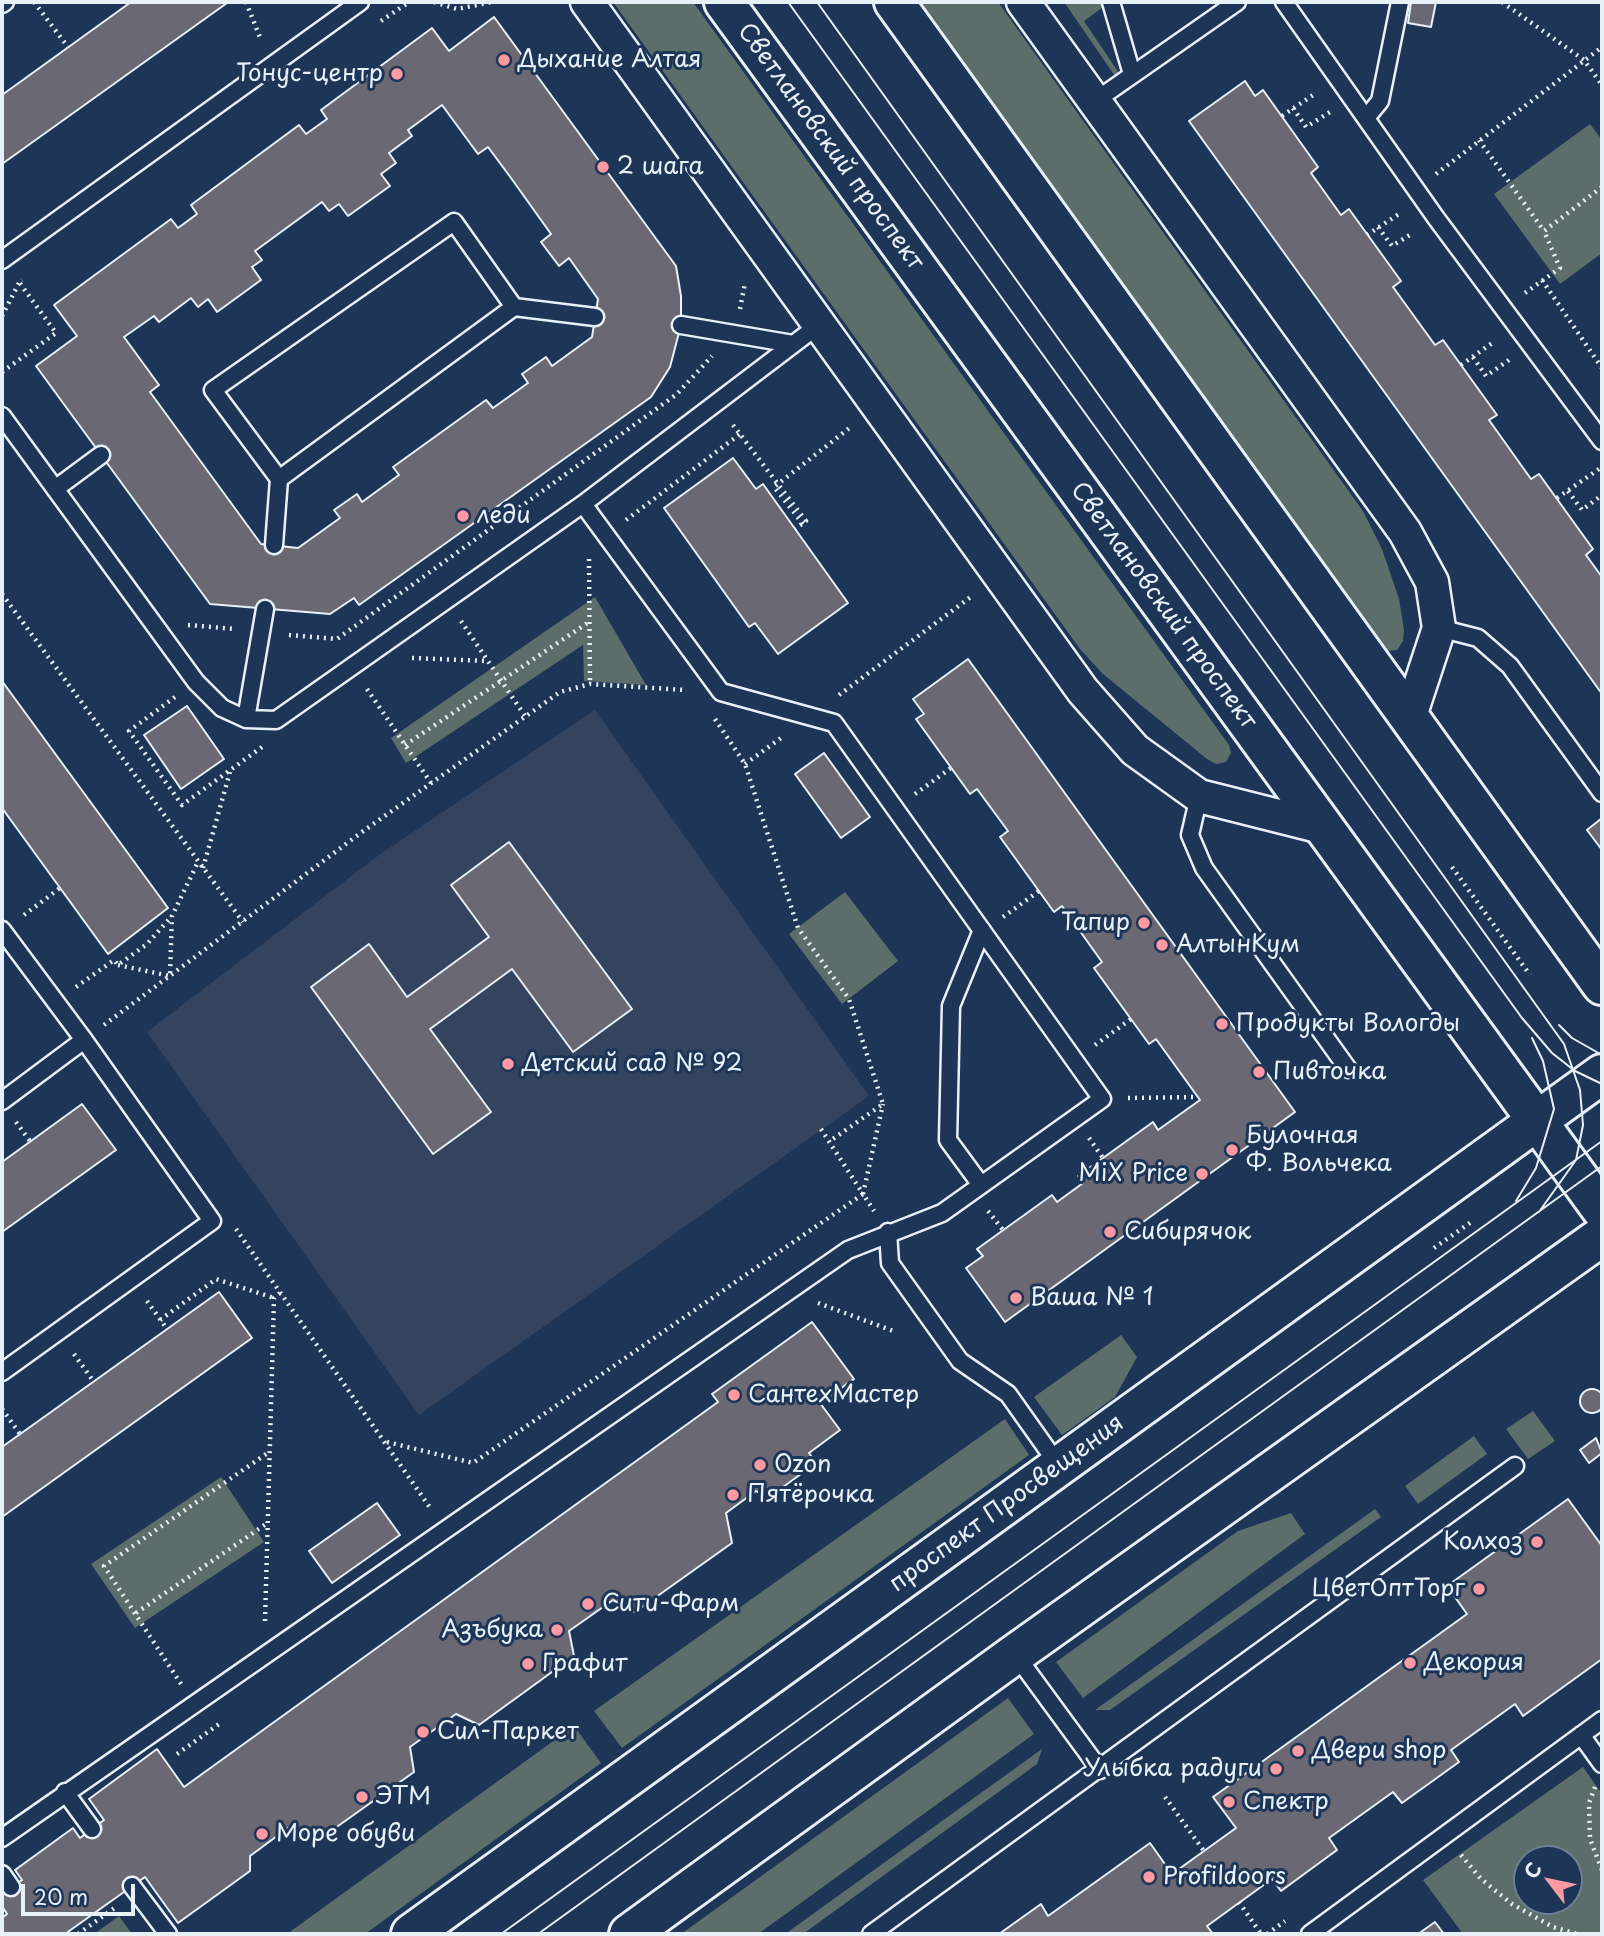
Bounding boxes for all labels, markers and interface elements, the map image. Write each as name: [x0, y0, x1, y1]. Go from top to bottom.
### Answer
street label: Светлановский проспект: [731, 18, 929, 276]
place label: Дыхание Алтая: [518, 46, 702, 74]
marker: Дыхание Алтая: [496, 52, 512, 68]
place label: Тонус-центр: [236, 60, 383, 88]
marker: Тонус-центр: [389, 66, 405, 82]
place label: 2 шага: [617, 153, 704, 181]
marker: 2 шага: [595, 159, 611, 175]
street label: Светлановский проспект: [1064, 477, 1262, 735]
place label: леди: [477, 502, 531, 530]
marker: леди: [455, 508, 471, 524]
place label: Тапир: [1061, 909, 1130, 937]
marker: Тапир: [1136, 915, 1152, 931]
place label: АлтынКум: [1176, 931, 1300, 959]
marker: АлтынКум: [1154, 937, 1170, 953]
place label: Продукты Вологды: [1236, 1010, 1460, 1038]
marker: Продукты Вологды: [1214, 1016, 1230, 1032]
place label: Детский сад № 92: [522, 1050, 743, 1078]
marker: Детский сад № 92: [500, 1056, 516, 1072]
place label: Пивточка: [1273, 1058, 1386, 1086]
marker: Пивточка: [1251, 1064, 1267, 1080]
place label: Булочная Ф. Вольчека: [1246, 1122, 1392, 1178]
marker: Булочная Ф. Вольчека: [1224, 1142, 1240, 1158]
place label: MiX Price: [1078, 1160, 1188, 1188]
marker: MiX Price: [1194, 1166, 1210, 1182]
place label: Сибирячок: [1124, 1218, 1251, 1246]
marker: Сибирячок: [1102, 1224, 1118, 1240]
place label: Ваша № 1: [1030, 1284, 1153, 1312]
marker: Ваша № 1: [1008, 1290, 1024, 1306]
place label: СантехМастер: [748, 1381, 919, 1409]
marker: СантехМастер: [726, 1387, 742, 1403]
street label: проспект Просвещения: [884, 1409, 1130, 1599]
place label: Ozon: [774, 1451, 831, 1479]
marker: Ozon: [752, 1457, 768, 1473]
place label: Пятёрочка: [747, 1481, 874, 1509]
marker: Пятёрочка: [725, 1487, 741, 1503]
place label: Колхоз: [1443, 1528, 1523, 1556]
marker: Колхоз: [1529, 1534, 1545, 1550]
place label: ЦветОптТорг: [1312, 1575, 1465, 1603]
marker: ЦветОптТорг: [1471, 1581, 1487, 1597]
place label: Сити-Фарм: [602, 1590, 739, 1618]
marker: Сити-Фарм: [580, 1596, 596, 1612]
place label: Азъбука: [441, 1616, 543, 1644]
marker: Азъбука: [549, 1622, 565, 1638]
place label: Декория: [1424, 1649, 1524, 1677]
place label: Графит: [542, 1650, 627, 1678]
marker: Декория: [1402, 1655, 1418, 1671]
marker: Графит: [520, 1656, 536, 1672]
place label: Сил-Паркет: [437, 1718, 579, 1746]
marker: Сил-Паркет: [415, 1724, 431, 1740]
place label: Двери shop: [1312, 1737, 1447, 1765]
marker: Двери shop: [1290, 1743, 1306, 1759]
place label: Улыбка радуги: [1083, 1755, 1262, 1783]
marker: Улыбка радуги: [1268, 1761, 1284, 1777]
place label: ЭТМ: [376, 1783, 431, 1811]
place label: Спектр: [1243, 1788, 1329, 1816]
marker: ЭТМ: [354, 1789, 370, 1805]
marker: Спектр: [1221, 1794, 1237, 1810]
place label: Море обуви: [276, 1820, 415, 1848]
marker: Море обуви: [254, 1826, 270, 1842]
north arrow: [1513, 1845, 1583, 1915]
text: С: [1516, 1856, 1548, 1883]
place label: Profildoors: [1163, 1863, 1286, 1891]
marker: Profildoors: [1141, 1869, 1157, 1885]
scale bar: [24, 1870, 138, 1914]
text: 20 m: [34, 1880, 88, 1912]

